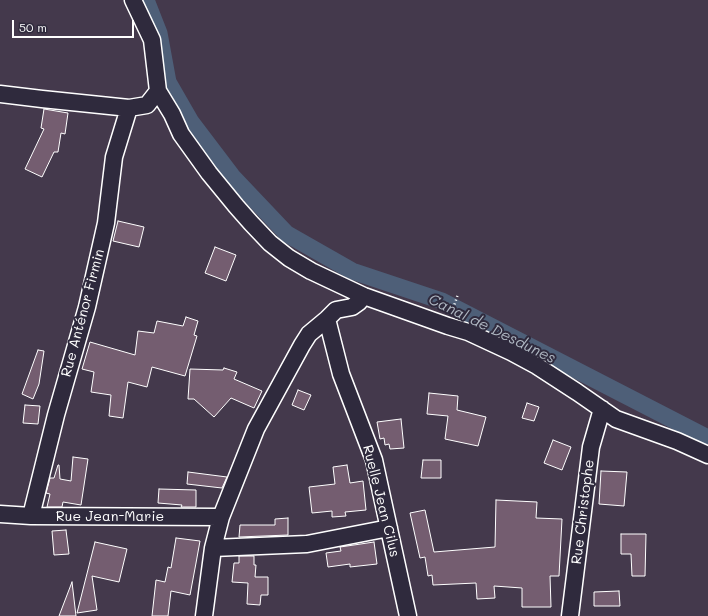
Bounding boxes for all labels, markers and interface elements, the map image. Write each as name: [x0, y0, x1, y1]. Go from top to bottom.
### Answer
scale bar: [14, 12, 136, 38]
text: 50 m: [19, 19, 47, 35]
street label: Rue Anténor Firmin: [58, 247, 108, 379]
water label: Canal de Desdunes: [425, 290, 559, 368]
street label: Ruelle Jean Cilus: [359, 443, 403, 559]
street label: Rue Christophe: [568, 459, 598, 565]
street label: Rue Jean-Marie: [56, 509, 164, 525]

